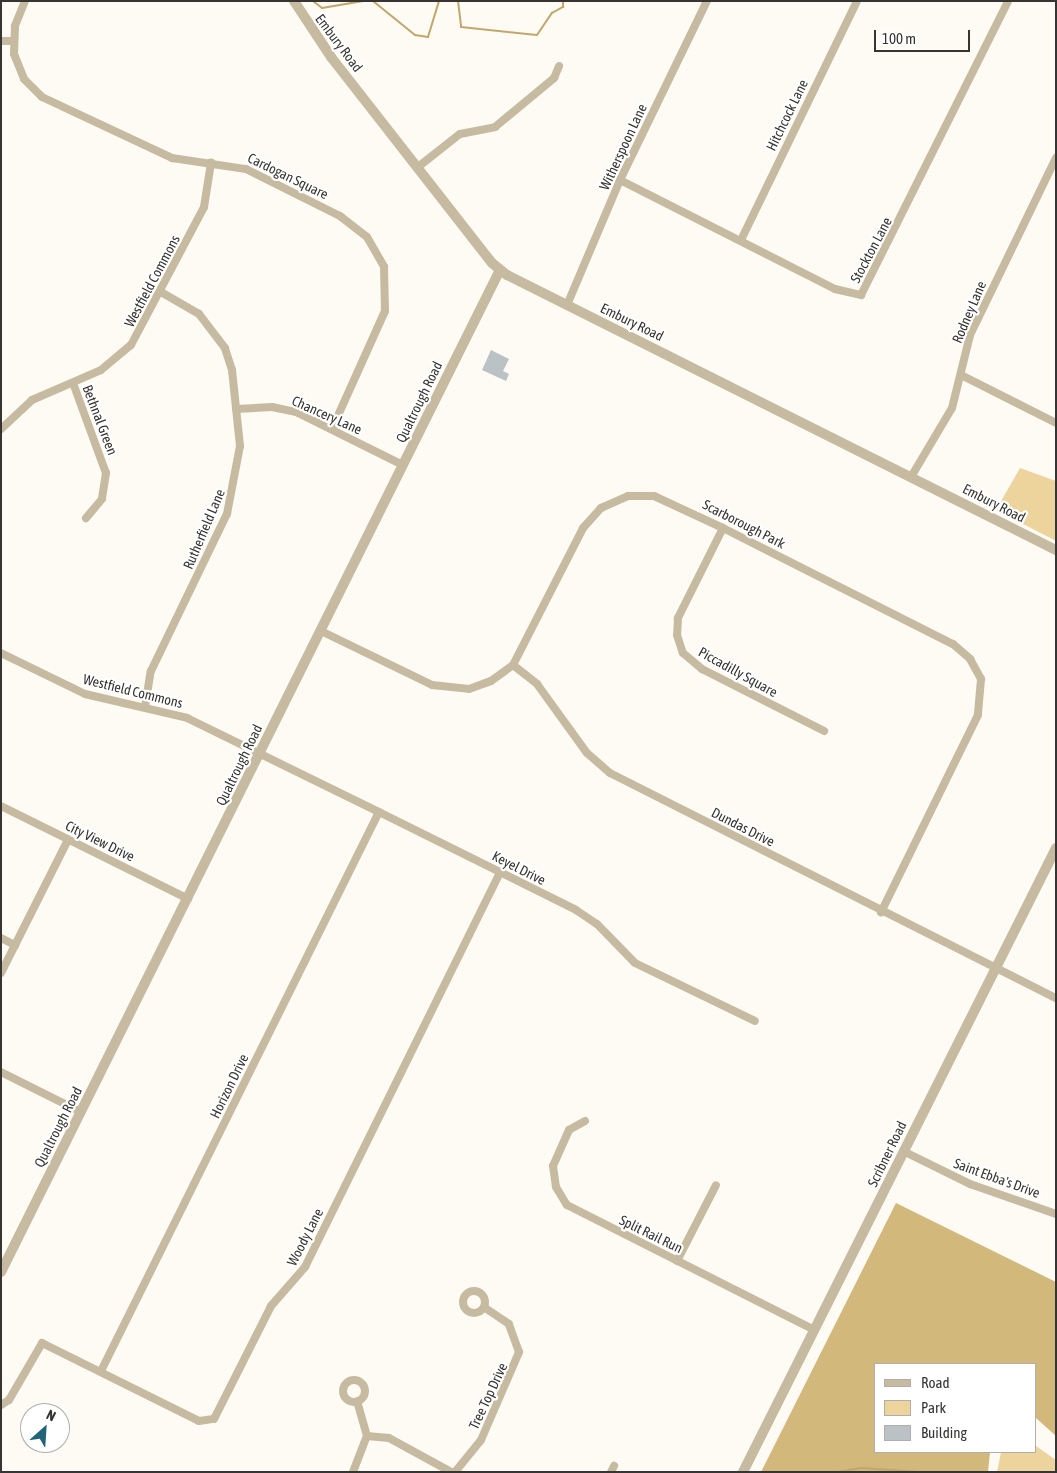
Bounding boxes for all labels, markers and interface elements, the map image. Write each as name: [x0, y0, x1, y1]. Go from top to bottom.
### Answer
street label: Embury Road: [312, 11, 366, 75]
scale bar: [877, 20, 973, 52]
text: 100 m: [882, 30, 916, 47]
street label: Hitchcock Lane: [763, 77, 811, 153]
street label: Witherspoon Lane: [596, 101, 650, 193]
street label: Cardogan Square: [245, 149, 331, 203]
street label: Stockton Lane: [847, 214, 895, 286]
street label: Westfield Commons: [121, 232, 183, 330]
street label: Rodney Lane: [948, 278, 990, 346]
street label: Embury Road: [598, 300, 666, 344]
street label: Qualtrough Road: [392, 359, 446, 445]
street label: Bethnal Green: [79, 383, 121, 457]
street label: Chancery Lane: [289, 392, 365, 438]
street label: Embury Road: [960, 480, 1028, 526]
street label: Rutherfield Lane: [180, 486, 228, 572]
street label: Scarborough Park: [700, 496, 788, 552]
street label: Piccadilly Square: [696, 643, 780, 701]
street label: Westfield Commons: [81, 671, 185, 711]
street label: Qualtrough Road: [212, 722, 266, 808]
street label: Dundas Drive: [709, 804, 777, 850]
street label: City View Drive: [63, 817, 137, 865]
street label: Keyel Drive: [490, 847, 548, 889]
street label: Horizon Drive: [206, 1051, 252, 1121]
street label: Qualtrough Road: [31, 1084, 85, 1170]
street label: Scribner Road: [864, 1118, 910, 1190]
street label: Saint Ebba's Drive: [952, 1155, 1042, 1201]
street label: Woody Lane: [283, 1205, 327, 1269]
street label: Split Rail Run: [617, 1211, 685, 1257]
street label: Tree Top Drive: [465, 1360, 511, 1432]
legend: [874, 1363, 1037, 1453]
text: Road: [921, 1374, 950, 1391]
text: Park: [921, 1399, 946, 1416]
north arrow: [20, 1403, 70, 1453]
text: N: [44, 1406, 58, 1424]
text: Building: [921, 1424, 967, 1441]

